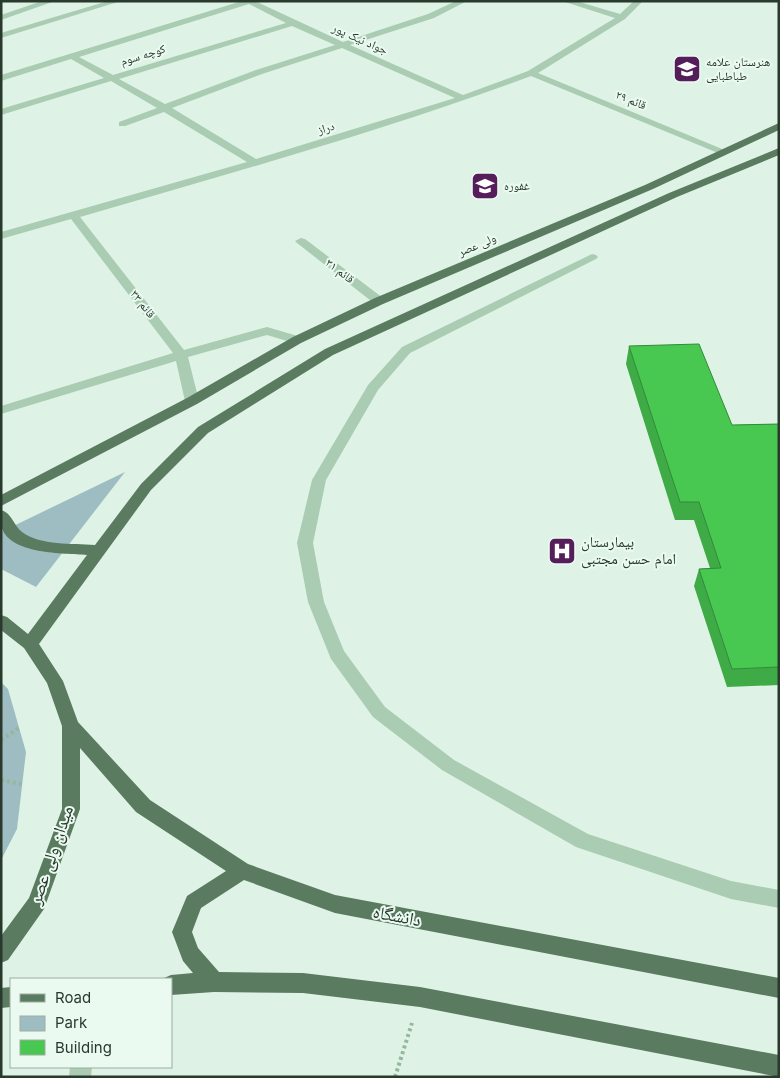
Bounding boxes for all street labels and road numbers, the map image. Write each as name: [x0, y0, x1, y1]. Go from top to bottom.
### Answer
street label: جواد نیک پور: [329, 19, 391, 58]
street label: کوچه سوم: [118, 41, 168, 69]
street label: قائم ۲۹: [613, 87, 649, 113]
street label: دراز: [315, 118, 336, 137]
street label: ولی عصر: [455, 230, 498, 260]
street label: قائم ۳۱: [322, 255, 358, 287]
street label: قائم ۳۳: [127, 287, 159, 321]
street label: میدان ولی عصر: [23, 803, 78, 908]
street label: دانشگاه: [371, 901, 423, 930]

